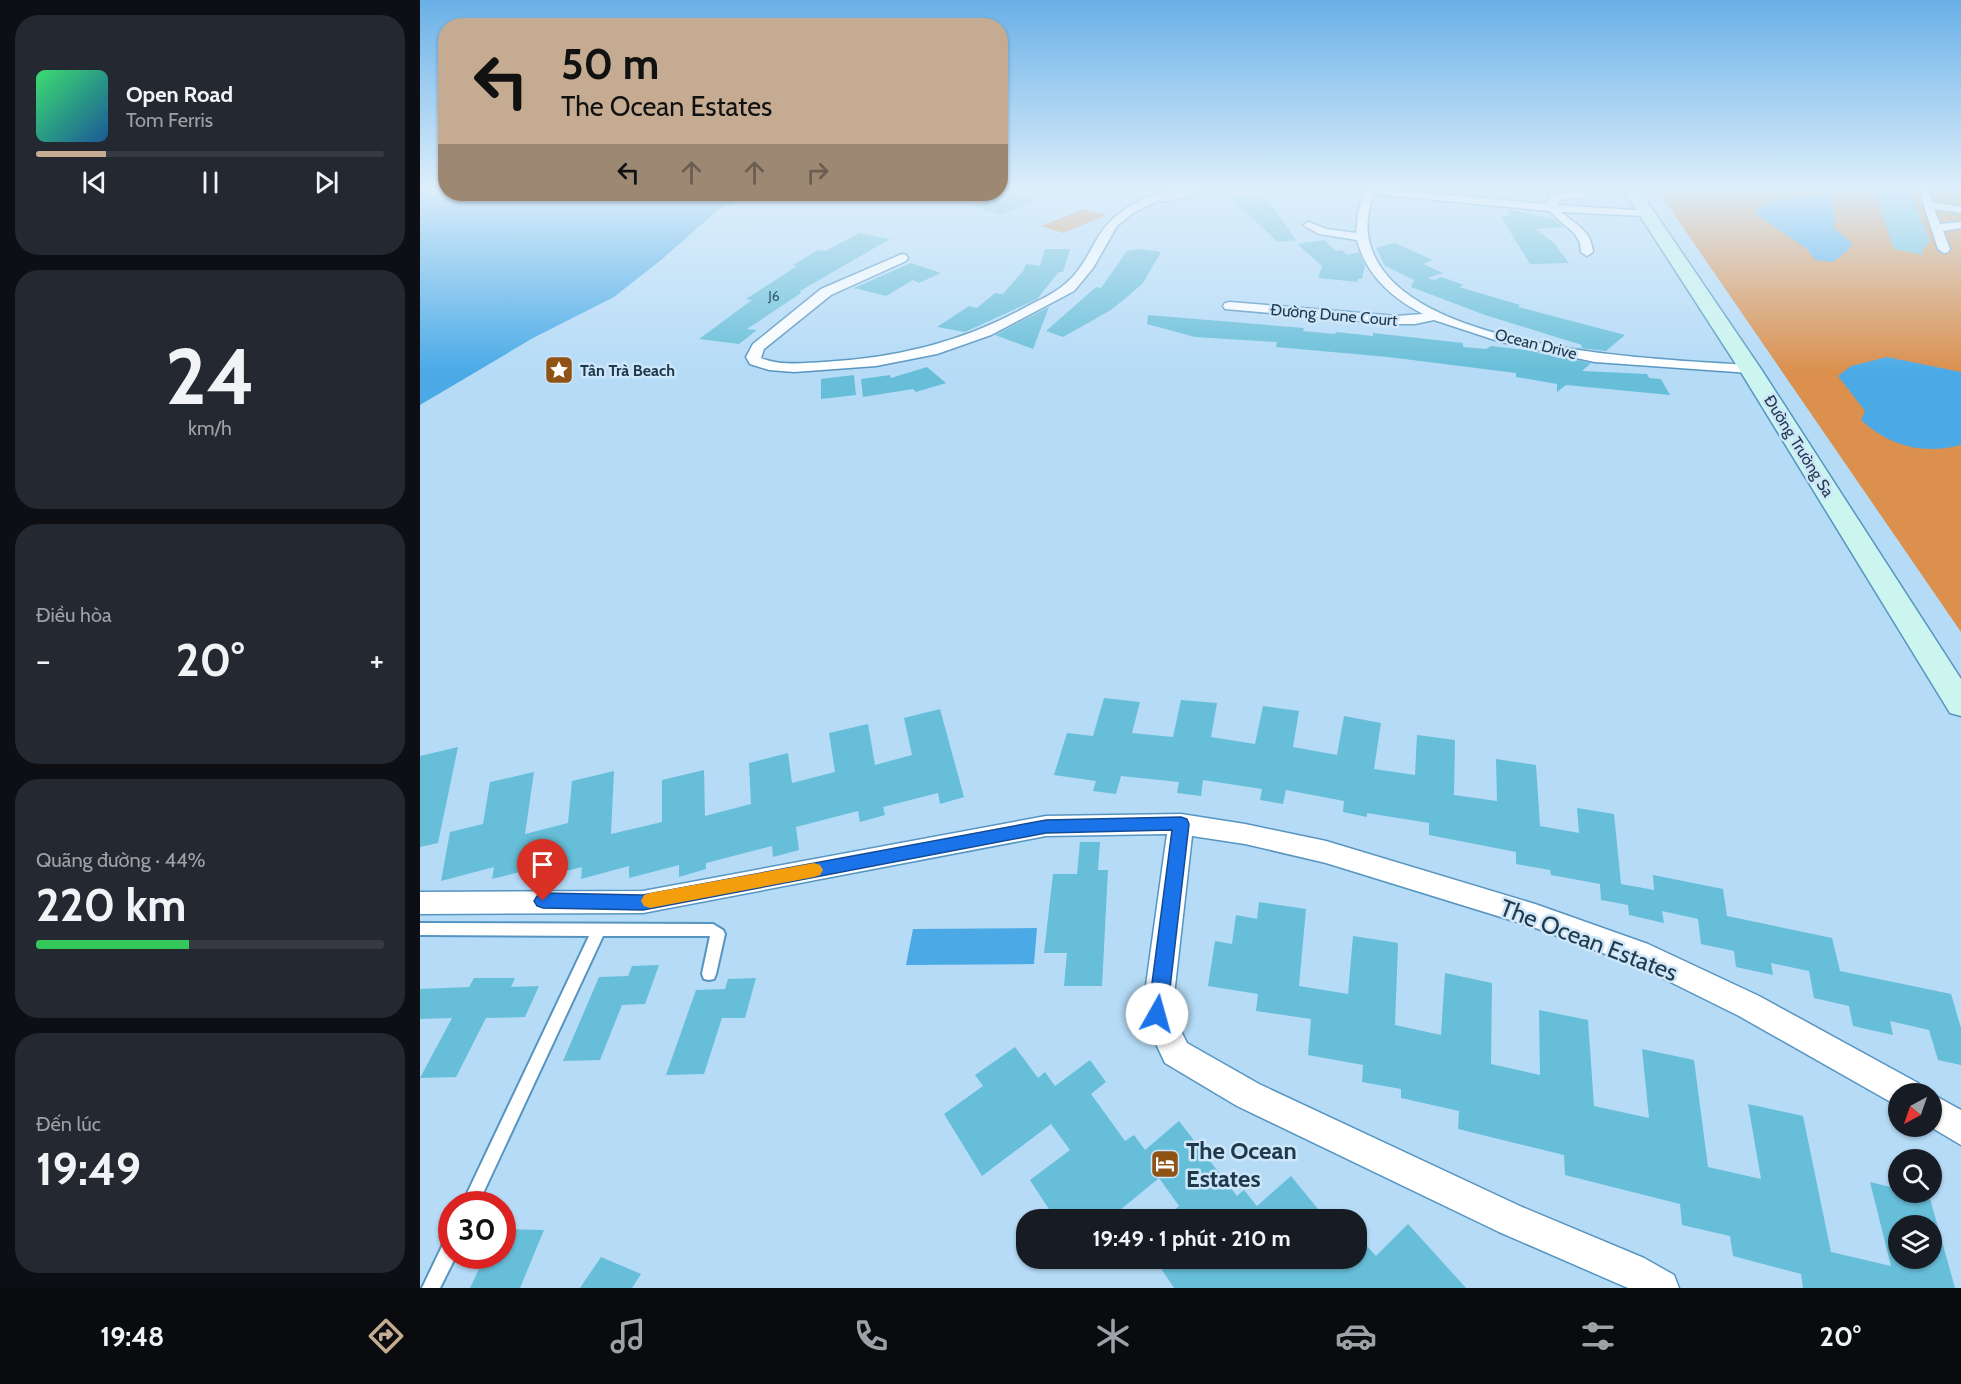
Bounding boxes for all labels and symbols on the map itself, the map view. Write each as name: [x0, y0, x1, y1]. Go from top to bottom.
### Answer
house number: J6: [767, 287, 780, 305]
street label: Đường Dune Court: [1270, 300, 1399, 330]
street label: Ocean Drive: [1493, 325, 1579, 363]
place icon: Tân Trà Beach: [543, 354, 575, 386]
place label: Tân Trà Beach: [580, 361, 675, 380]
street label: Đường Trường Sa: [1760, 392, 1838, 501]
pin: [517, 839, 568, 901]
street label: The Ocean Estates: [1496, 893, 1682, 987]
position arrow: [1125, 982, 1189, 1046]
north arrow: [1888, 1083, 1942, 1137]
place label: The Ocean Estates: [1186, 1136, 1297, 1193]
hotel icon: The Ocean Estates: [1149, 1148, 1181, 1180]
speed limit sign: 30: [438, 1191, 516, 1269]

